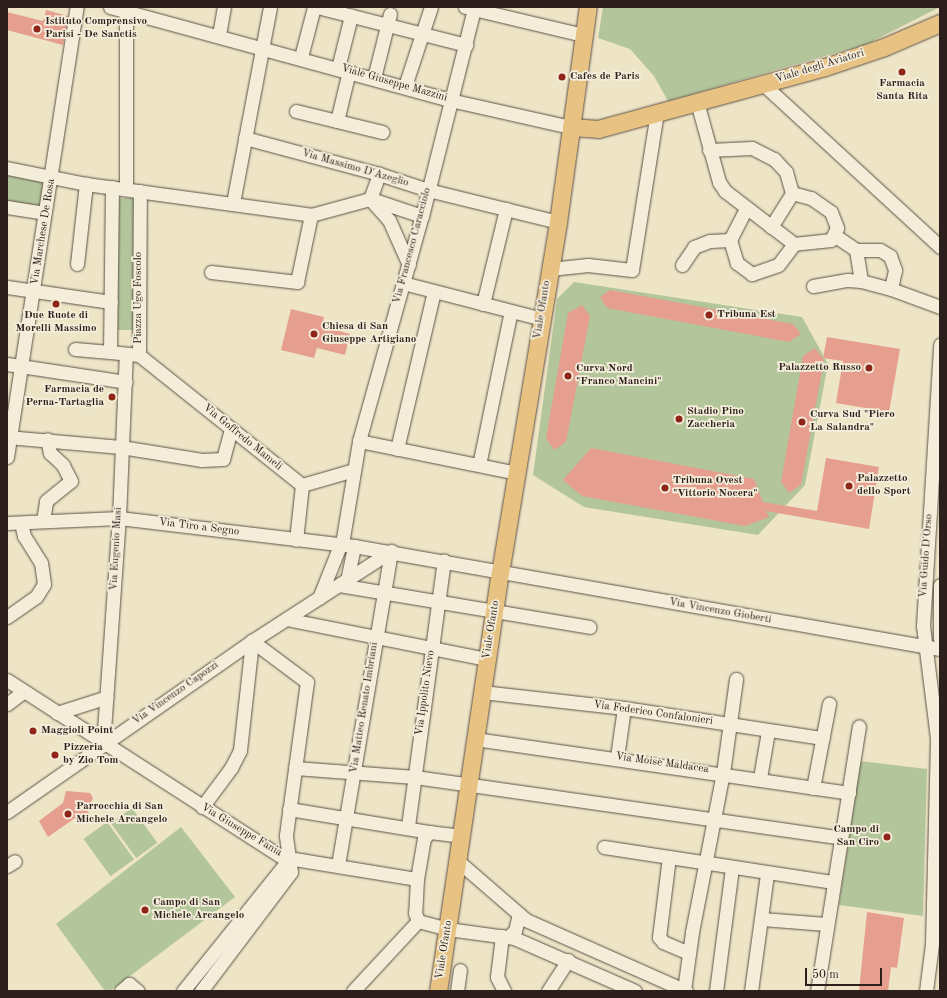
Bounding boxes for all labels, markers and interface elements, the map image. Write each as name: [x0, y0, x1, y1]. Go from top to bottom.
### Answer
place label: Istituto Comprensivo Parisi - De Sanctis: [45, 16, 147, 42]
marker: Istituto Comprensivo Parisi - De Sanctis: [32, 24, 42, 34]
street label: Viale degli Aviatori: [774, 47, 866, 87]
street label: Viale Giuseppe Mazzini: [339, 63, 449, 105]
marker: Farmacia Santa Rita: [897, 67, 907, 77]
place label: Cafes de Paris: [570, 70, 639, 84]
marker: Cafes de Paris: [557, 72, 567, 82]
place label: Farmacia Santa Rita: [876, 78, 928, 104]
street label: Via Massimo D'Azeglio: [300, 147, 410, 191]
street label: Via Marchese De Rosa: [29, 178, 59, 286]
street label: Via Francesco Caracciolo: [391, 186, 435, 306]
street label: Piazza Ugo Foscolo: [132, 252, 146, 344]
street label: Viale Ofanto: [532, 280, 554, 340]
marker: Due Ruote di Morelli Massimo: [51, 299, 61, 309]
place label: Tribuna Est: [717, 308, 776, 322]
place label: Due Ruote di Morelli Massimo: [16, 310, 96, 336]
marker: Tribuna Est: [704, 310, 714, 320]
place label: Chiesa di San Giuseppe Artigiano: [322, 321, 416, 347]
marker: Chiesa di San Giuseppe Artigiano: [309, 329, 319, 339]
place label: Palazzetto Russo: [778, 361, 861, 375]
place label: Curva Nord "Franco Mancini": [576, 363, 662, 389]
marker: Palazzetto Russo: [864, 363, 874, 373]
marker: Curva Nord "Franco Mancini": [563, 371, 573, 381]
place label: Farmacia de Perna-Tartaglia: [26, 384, 104, 410]
marker: Farmacia de Perna-Tartaglia: [107, 392, 117, 402]
street label: Via Goffredo Mameli: [200, 402, 284, 474]
place label: Stadio Pino Zaccheria: [687, 406, 744, 432]
place label: Curva Sud "Piero La Salandra": [810, 409, 895, 435]
marker: Stadio Pino Zaccheria: [674, 414, 684, 424]
marker: Curva Sud "Piero La Salandra": [797, 417, 807, 427]
place label: Palazzetto dello Sport: [857, 473, 911, 499]
place label: Tribuna Ovest "Vittorio Nocera": [673, 475, 758, 501]
marker: Palazzetto dello Sport: [844, 481, 854, 491]
marker: Tribuna Ovest "Vittorio Nocera": [660, 483, 670, 493]
street label: Via Eugenio Masi: [108, 507, 126, 591]
street label: Via Guido D'Orso: [917, 514, 937, 598]
street label: Via Tiro a Segno: [158, 517, 240, 539]
street label: Via Vincenzo Gioberti: [668, 596, 772, 628]
street label: Viale Ofanto: [481, 600, 503, 660]
street label: Via Matteo Renato Imbriani: [348, 641, 382, 775]
street label: Via Ippolito Nievo: [413, 649, 439, 737]
street label: Via Vincenzo Capozzi: [130, 659, 222, 729]
street label: Via Federico Confalonieri: [592, 699, 714, 729]
place label: Maggioli Point: [41, 724, 113, 738]
marker: Maggioli Point: [28, 726, 38, 736]
place label: Pizzeria by Zio Tom: [63, 742, 118, 768]
marker: Pizzeria by Zio Tom: [50, 750, 60, 760]
street label: Via Moisè Maldacea: [614, 751, 710, 777]
place label: Parrocchia di San Michele Arcangelo: [76, 801, 167, 827]
street label: Via Giuseppe Fania: [198, 802, 284, 860]
marker: Parrocchia di San Michele Arcangelo: [63, 809, 73, 819]
place label: Campo di San Ciro: [834, 824, 879, 850]
marker: Campo di San Ciro: [882, 832, 892, 842]
place label: Campo di San Michele Arcangelo: [153, 897, 244, 923]
marker: Campo di San Michele Arcangelo: [140, 905, 150, 915]
street label: Viale Ofanto: [434, 920, 456, 980]
scale bar: [807, 960, 884, 986]
text: 50 m: [812, 969, 839, 981]

